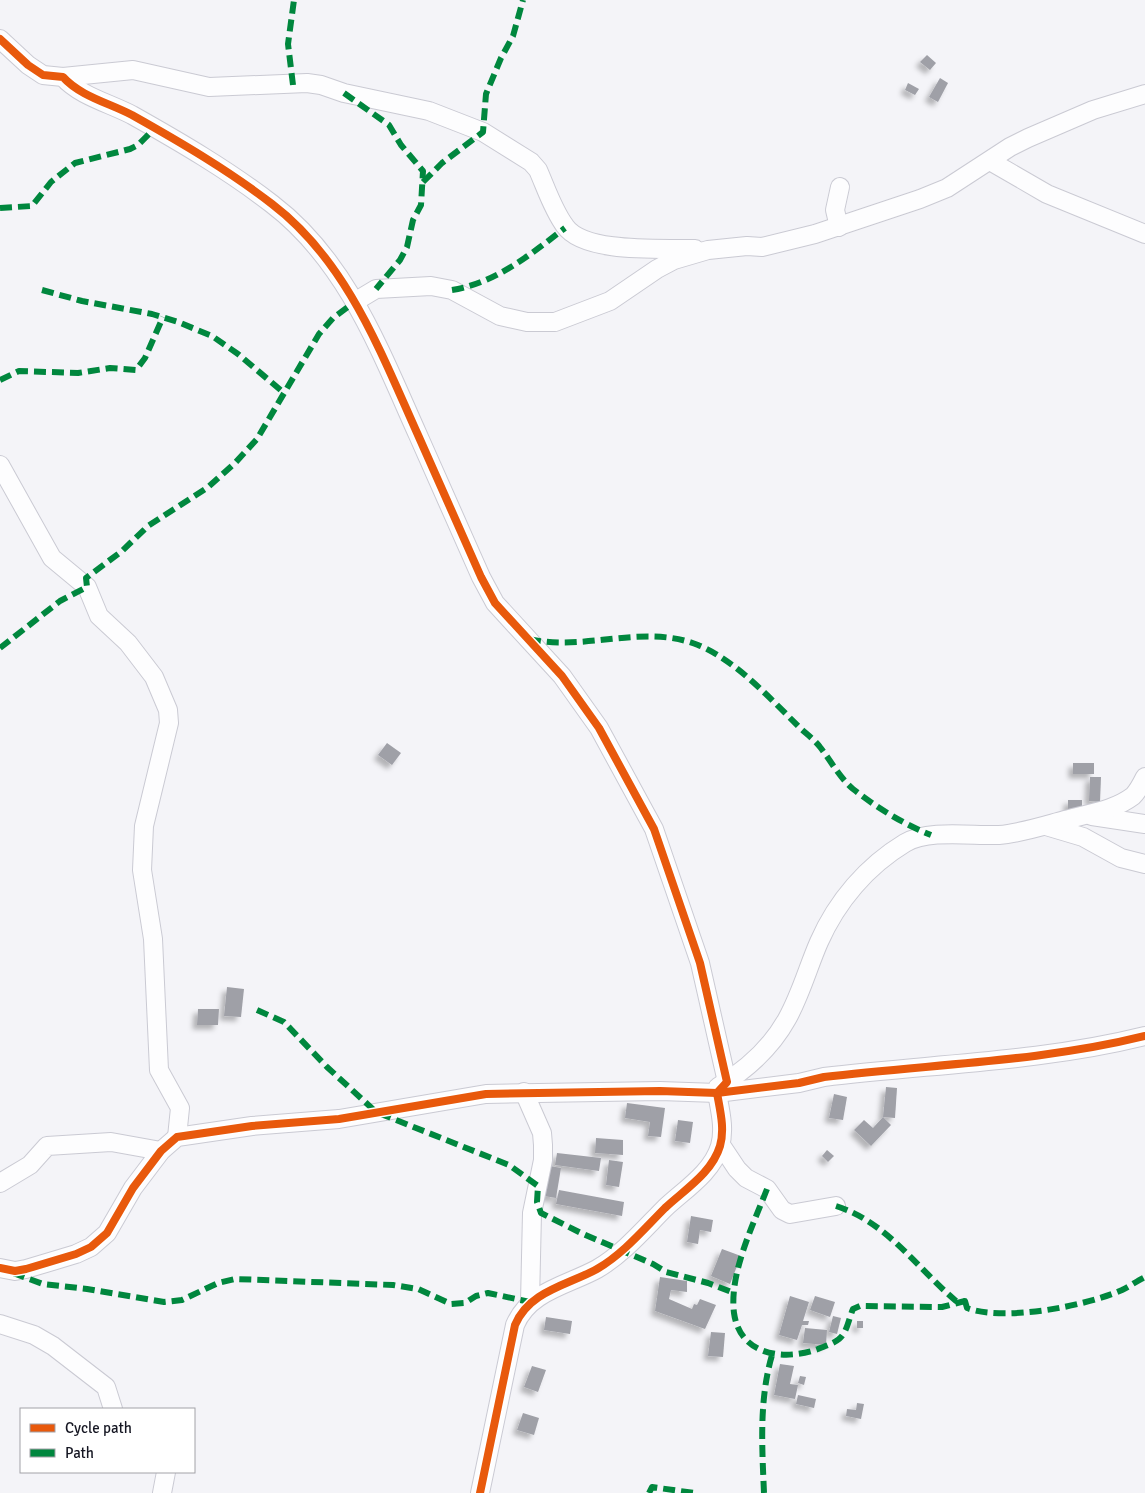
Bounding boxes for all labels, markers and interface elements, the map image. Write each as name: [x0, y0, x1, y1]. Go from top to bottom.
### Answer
legend: [20, 1408, 195, 1473]
text: Cycle path: [65, 1419, 132, 1437]
text: Path: [65, 1444, 94, 1462]

